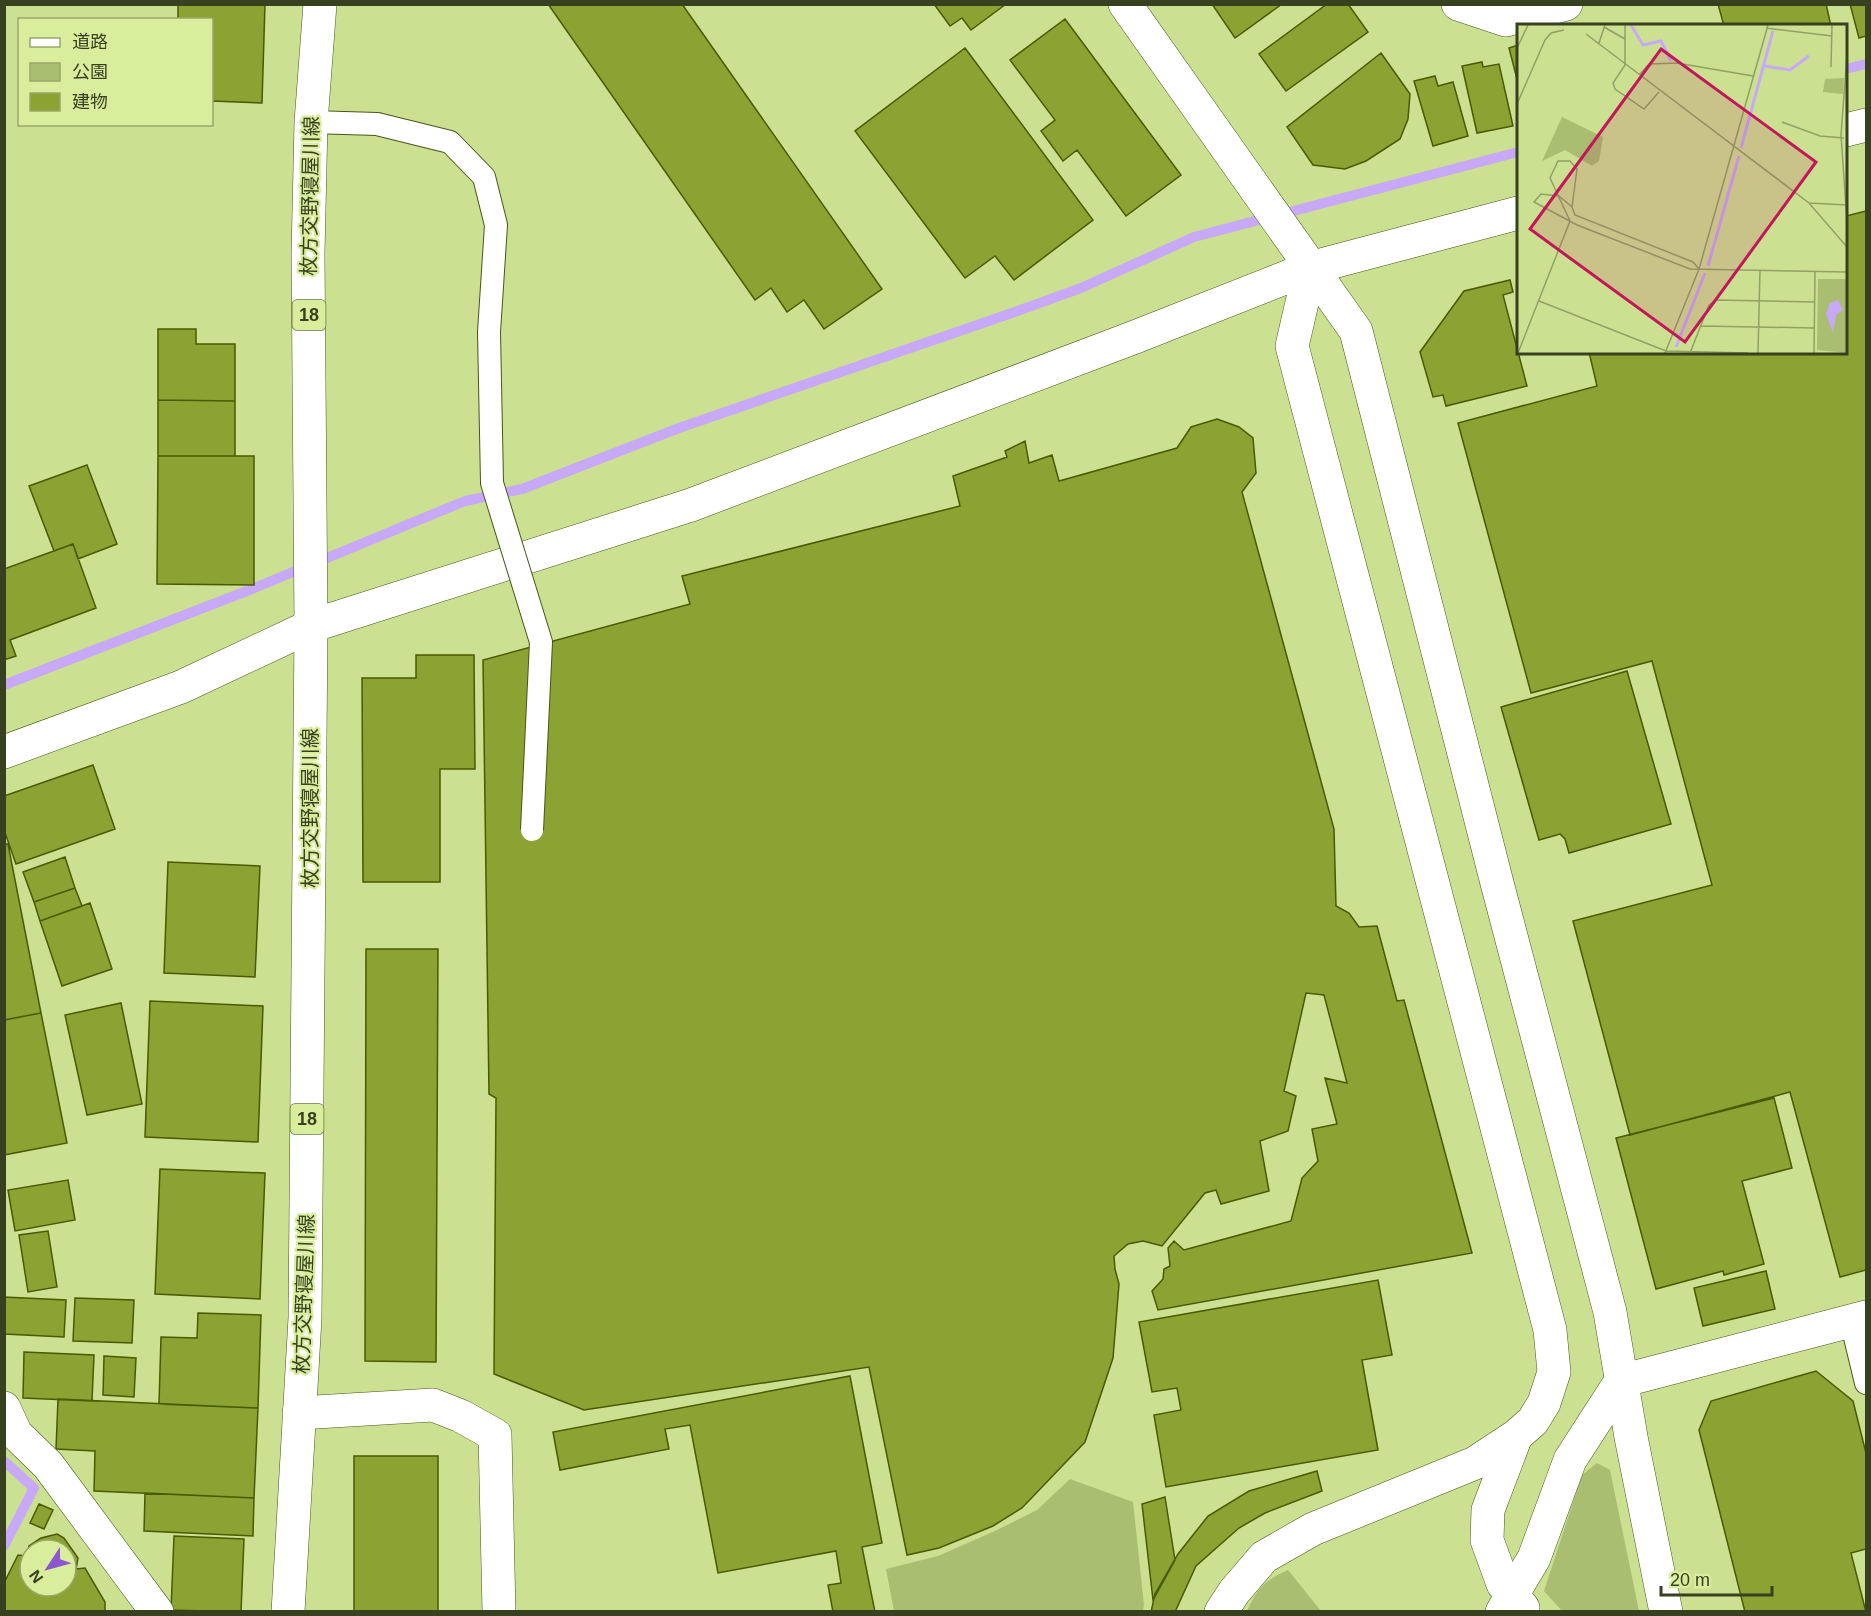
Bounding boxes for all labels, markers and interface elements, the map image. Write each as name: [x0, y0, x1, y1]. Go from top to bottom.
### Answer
legend: [18, 18, 213, 126]
inset map: [1517, 24, 1847, 354]
text: 道路: [72, 32, 108, 52]
text: 公園: [72, 62, 108, 82]
text: 建物: [72, 92, 108, 112]
street label: 枚方交野寝屋川線: [298, 116, 322, 276]
road number: 18: [292, 300, 326, 330]
street label: 枚方交野寝屋川線: [299, 728, 321, 888]
road number: 18: [290, 1104, 324, 1134]
street label: 枚方交野寝屋川線: [290, 1214, 318, 1374]
north arrow: [18, 1538, 78, 1598]
scale bar: [1661, 1559, 1772, 1597]
text: N: [26, 1567, 47, 1586]
text: 20 m: [1670, 1570, 1710, 1590]

